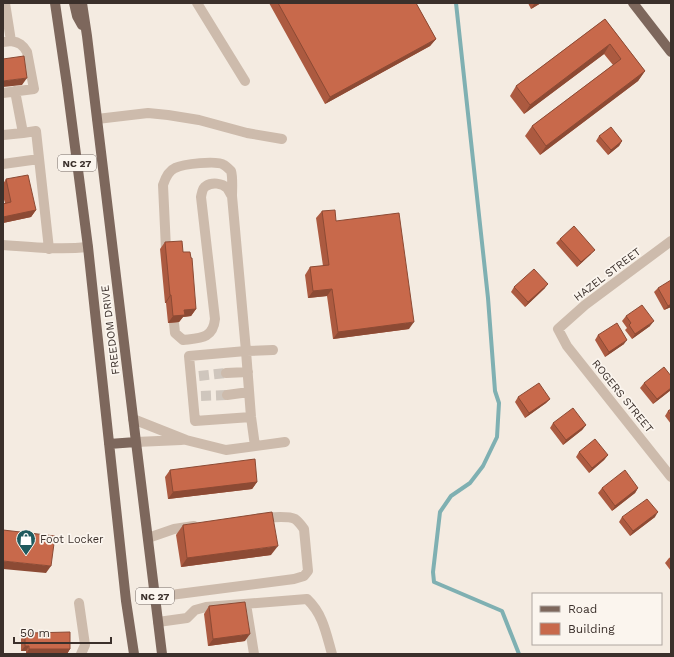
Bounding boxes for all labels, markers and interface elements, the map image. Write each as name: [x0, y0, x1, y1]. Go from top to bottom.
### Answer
road number: NC 27: [58, 155, 96, 171]
street label: HAZEL STREET: [571, 245, 644, 304]
street label: FREEDOM DRIVE: [99, 284, 122, 375]
street label: ROGERS STREET: [589, 357, 656, 436]
shop icon: Foot Locker: [15, 528, 37, 556]
place label: Foot Locker: [40, 533, 104, 546]
road number: NC 27: [136, 588, 174, 604]
legend: [532, 593, 662, 645]
text: Road: [568, 602, 597, 616]
scale bar: [14, 619, 111, 645]
text: Building: [568, 622, 615, 636]
text: 50 m: [20, 626, 50, 640]

